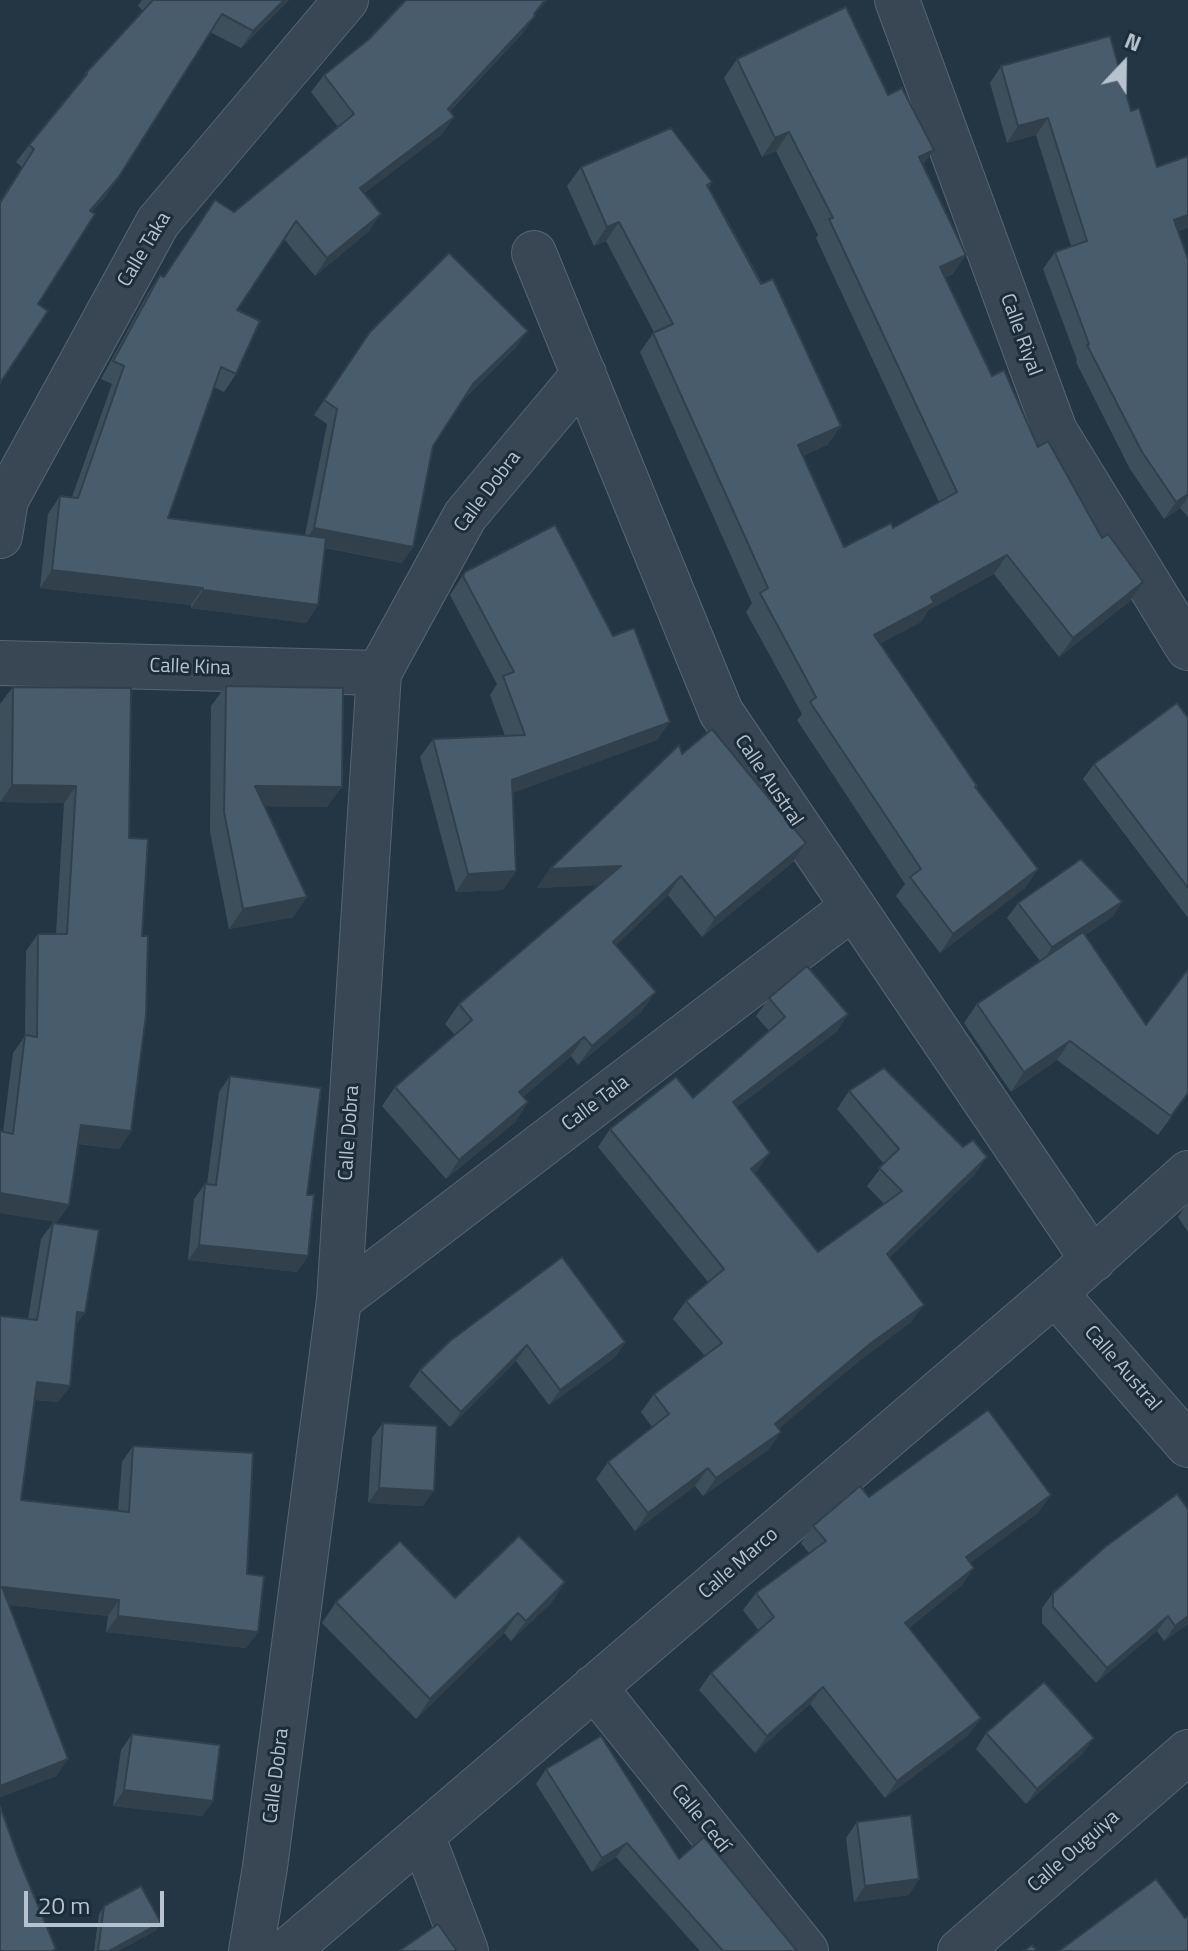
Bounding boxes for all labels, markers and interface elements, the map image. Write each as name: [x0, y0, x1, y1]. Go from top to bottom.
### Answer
text: N: [1120, 23, 1146, 60]
north arrow: [1084, 24, 1164, 104]
street label: Calle Taka: [113, 208, 177, 292]
street label: Calle Riyal: [994, 291, 1046, 379]
street label: Calle Dobra: [450, 447, 526, 537]
street label: Calle Kina: [149, 655, 231, 681]
street label: Calle Austral: [729, 731, 807, 831]
street label: Calle Tala: [558, 1071, 634, 1137]
street label: Calle Dobra: [335, 1084, 365, 1182]
street label: Calle Austral: [1078, 1321, 1166, 1417]
street label: Calle Marco: [694, 1523, 784, 1605]
street label: Calle Dobra: [259, 1727, 295, 1825]
street label: Calle Cedí: [665, 1780, 735, 1858]
street label: Calle Ouguiya: [1023, 1806, 1125, 1898]
scale bar: [28, 1875, 168, 1925]
text: 20 m: [38, 1887, 90, 1923]

